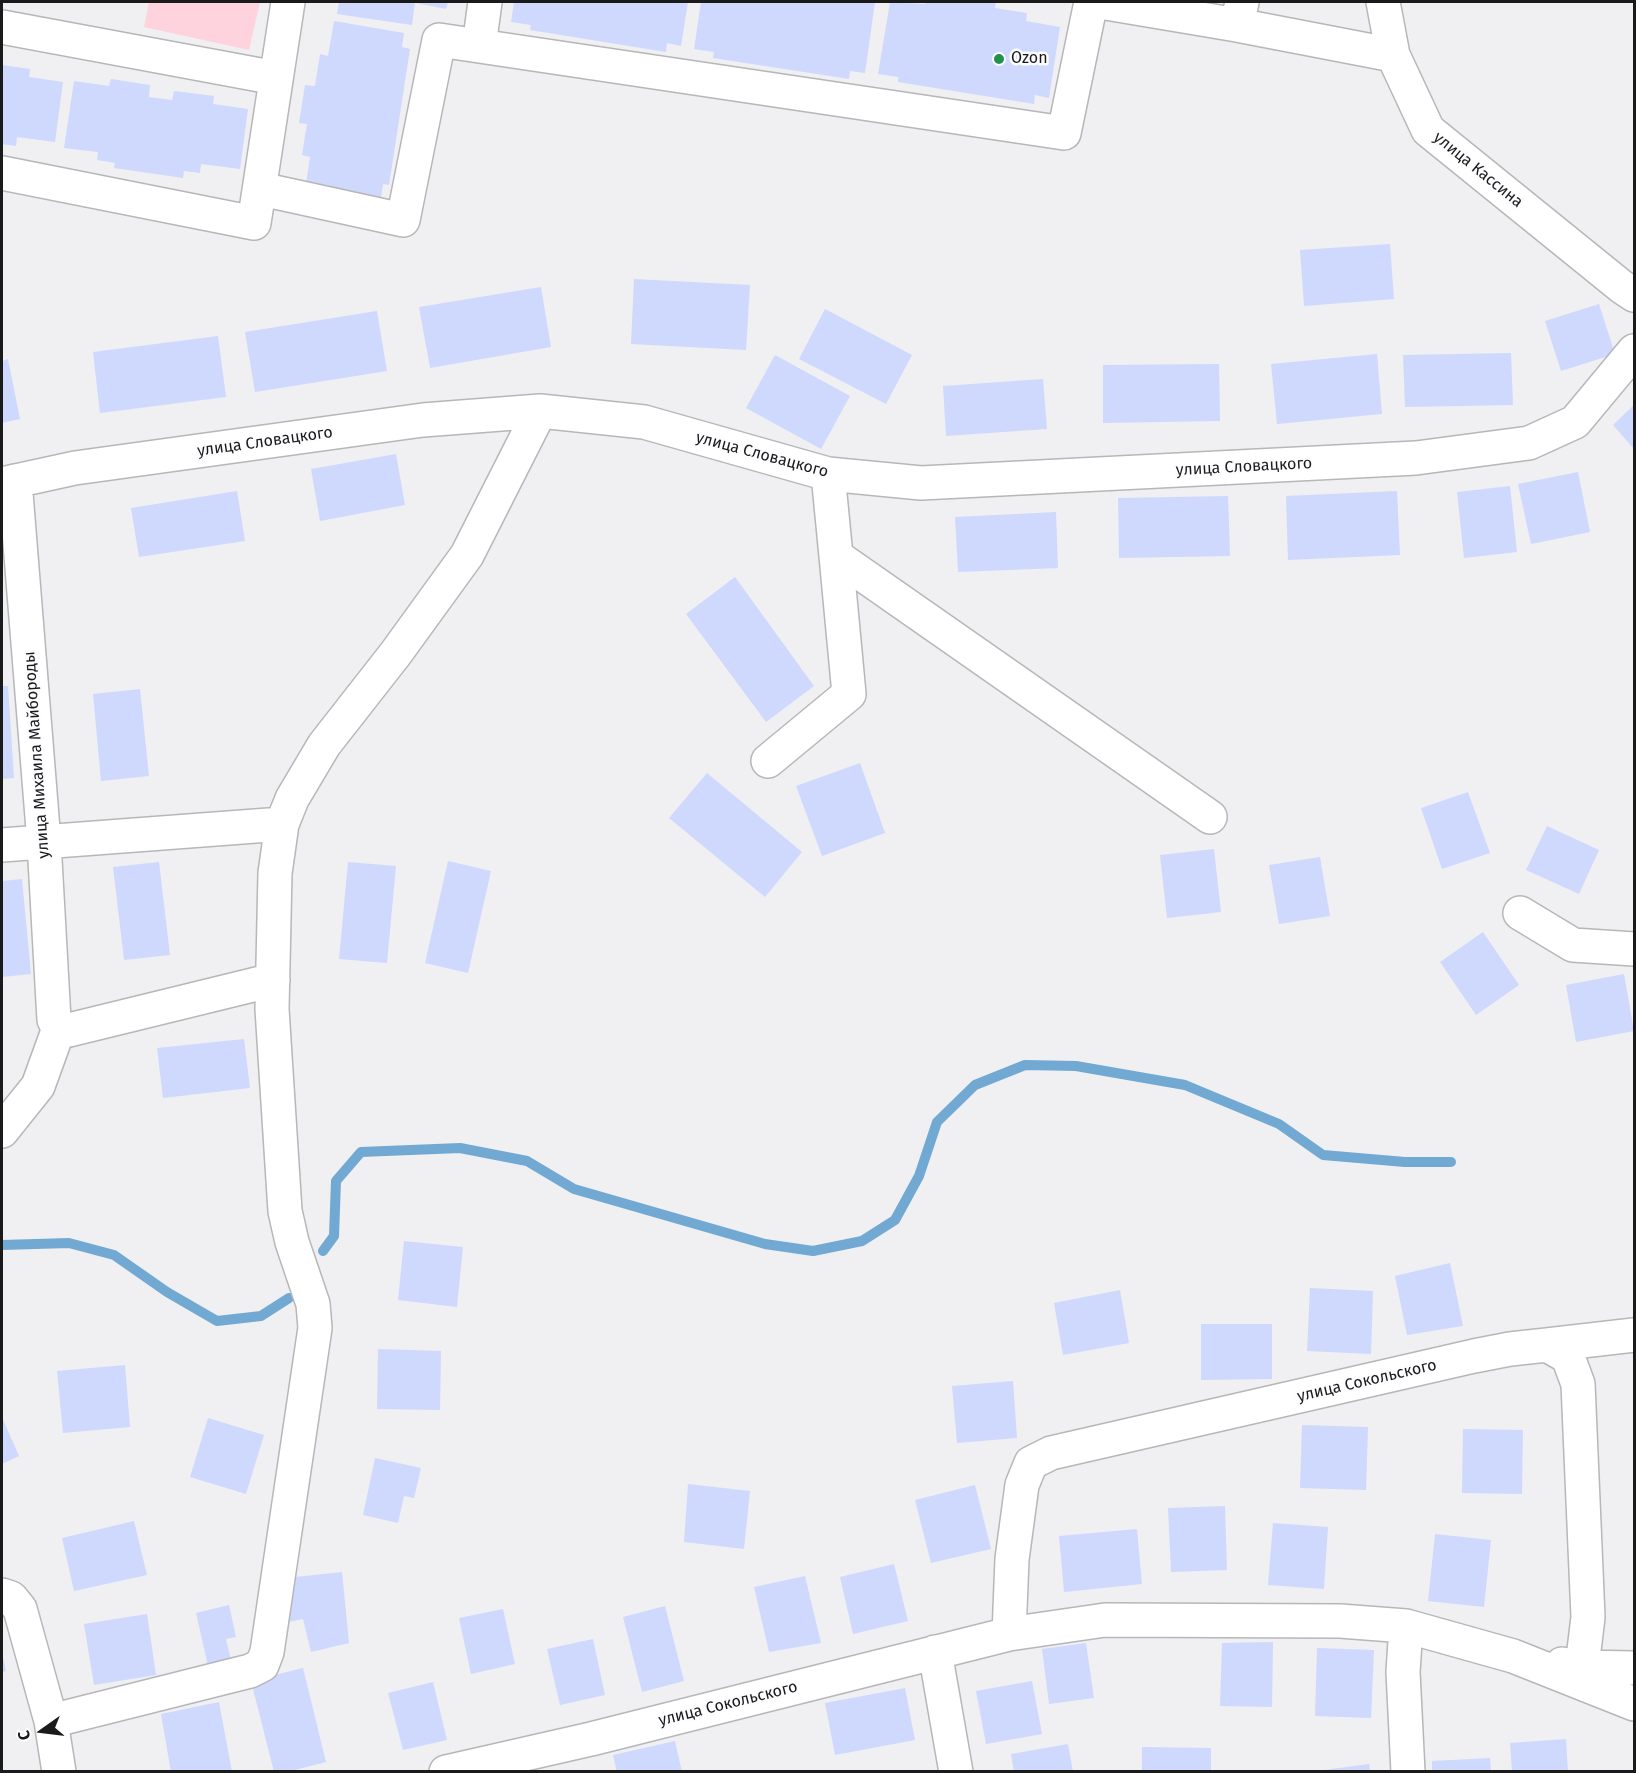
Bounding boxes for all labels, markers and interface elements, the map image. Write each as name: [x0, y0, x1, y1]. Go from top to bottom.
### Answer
place label: Ozon: [1011, 49, 1048, 69]
marker: Ozon: [992, 52, 1006, 66]
street label: улица Кассина: [1429, 128, 1527, 212]
street label: улица Словацкого: [196, 423, 334, 461]
street label: улица Словацкого: [694, 428, 830, 482]
street label: улица Словацкого: [1175, 454, 1313, 480]
street label: улица Михаила Майбороды: [20, 651, 54, 859]
street label: улица Сокольского: [1295, 1356, 1439, 1406]
street label: улица Сокольского: [657, 1677, 799, 1731]
north arrow: [12, 1701, 72, 1761]
text: С: [14, 1729, 34, 1742]

